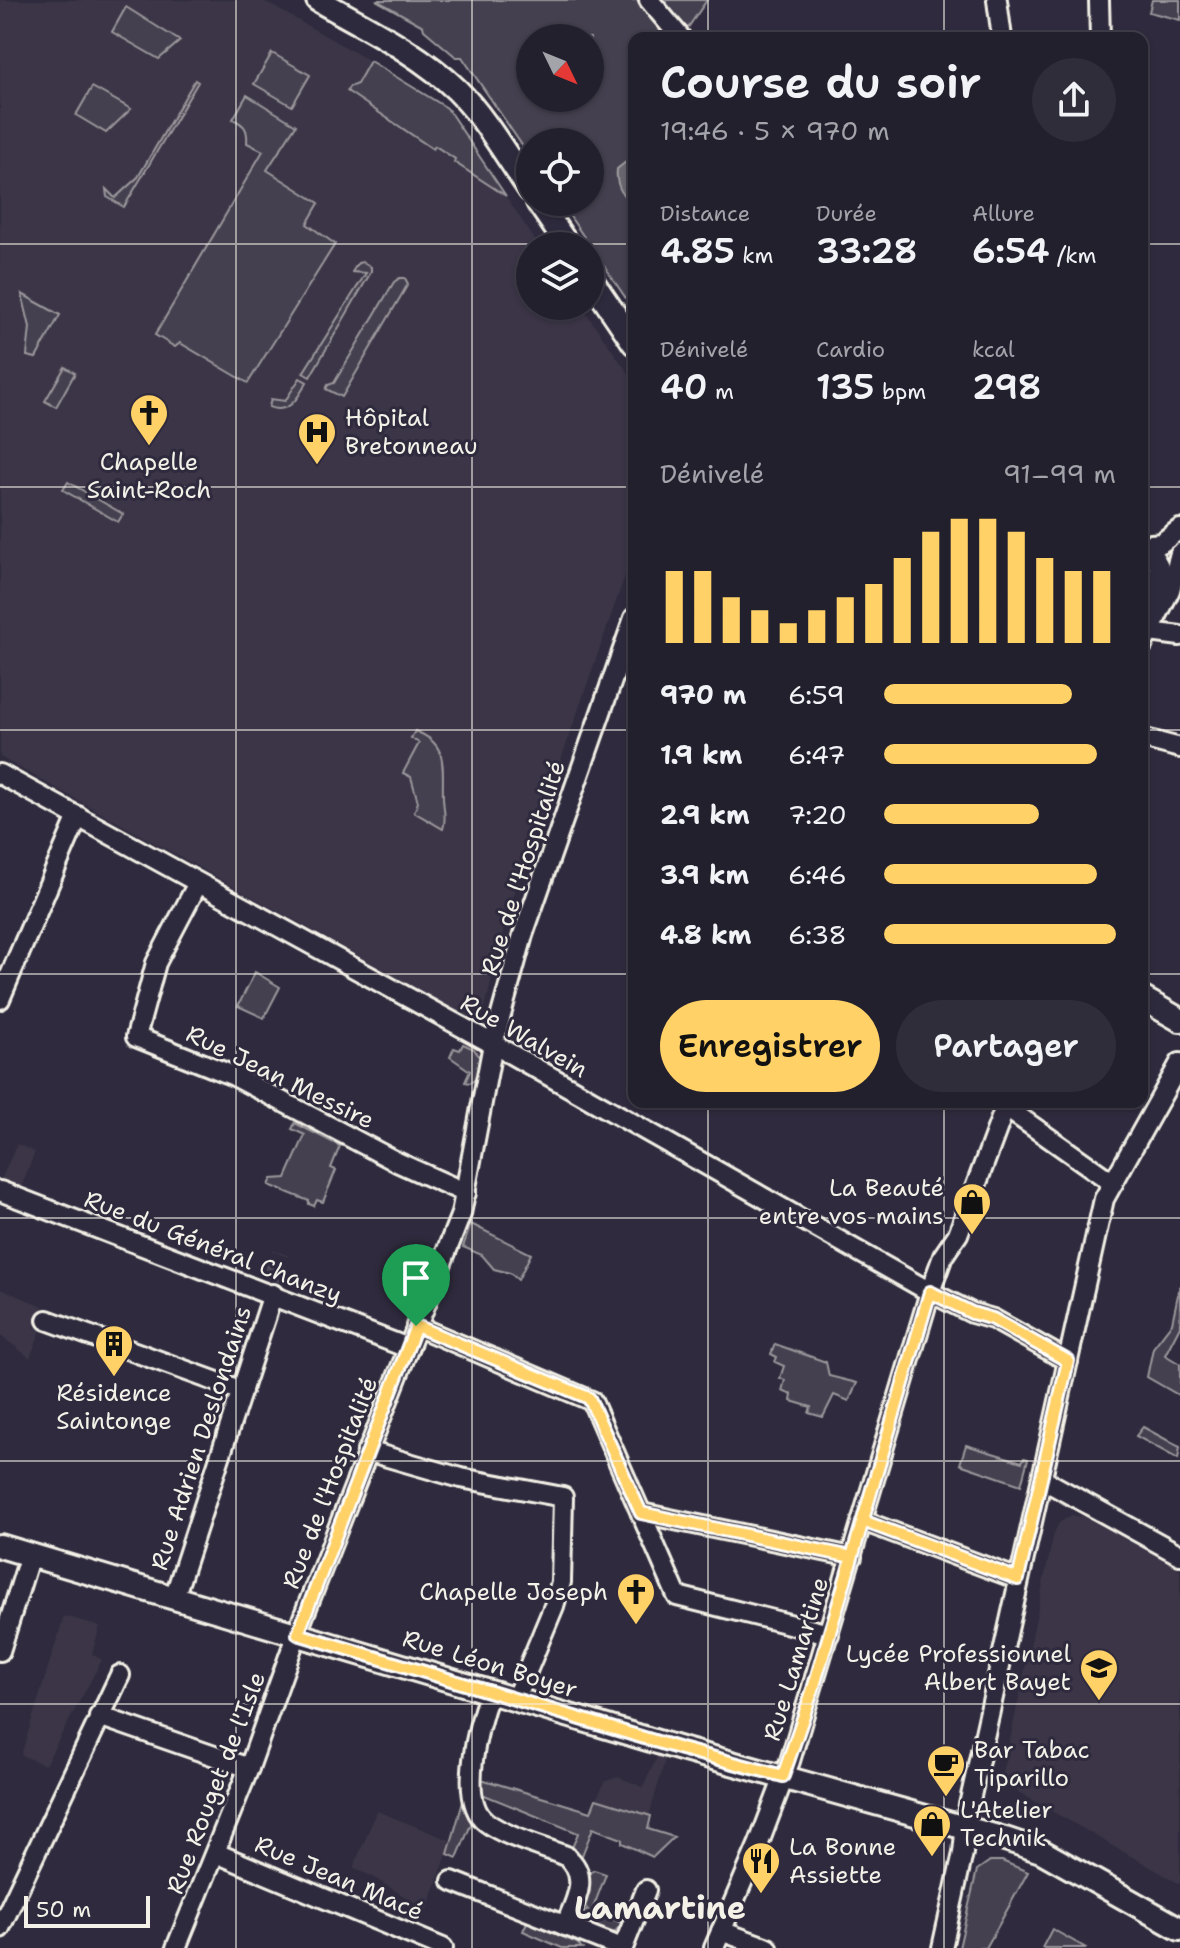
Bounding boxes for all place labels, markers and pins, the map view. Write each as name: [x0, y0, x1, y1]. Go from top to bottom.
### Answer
church icon: Chapelle Saint-Roch: [128, 392, 170, 447]
place label: Hôpital Bretonneau: [345, 402, 478, 462]
hospital icon: Hôpital Bretonneau: [296, 411, 338, 466]
place label: Chapelle Saint-Roch: [87, 446, 211, 506]
place label: La Beauté entre vos mains: [759, 1172, 944, 1232]
shop icon: La Beauté entre vos mains: [951, 1181, 993, 1236]
pin: [382, 1244, 450, 1326]
building icon: Résidence Saintonge: [93, 1323, 135, 1378]
place label: Résidence Saintonge: [56, 1377, 172, 1437]
church icon: Chapelle Joseph: [615, 1571, 657, 1626]
place label: Chapelle Joseph: [419, 1576, 608, 1608]
place label: Lycée Professionnel Albert Bayet: [846, 1638, 1072, 1698]
school or university icon: Lycée Professionnel Albert Bayet: [1078, 1647, 1120, 1702]
place label: Bar Tabac Tiparillo: [974, 1734, 1090, 1794]
cafe icon: Bar Tabac Tiparillo: [925, 1743, 967, 1798]
place label: L'Atelier Technik: [960, 1794, 1053, 1854]
shop icon: L'Atelier Technik: [911, 1803, 953, 1858]
place label: La Bonne Assiette: [789, 1831, 896, 1891]
restaurant icon: La Bonne Assiette: [740, 1840, 782, 1895]

